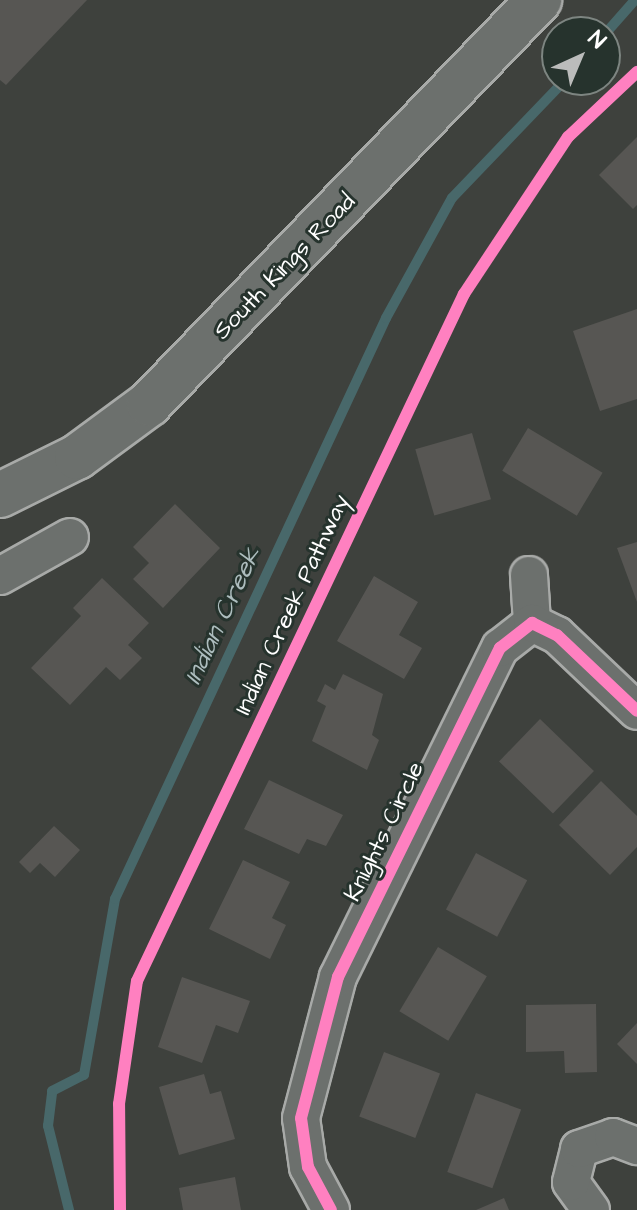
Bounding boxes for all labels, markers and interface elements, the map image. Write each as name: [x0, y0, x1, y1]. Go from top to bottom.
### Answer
north arrow: [541, 16, 621, 96]
text: N: [581, 24, 612, 56]
street label: South Kings Road: [208, 188, 362, 346]
street label: Indian Creek Pathway: [229, 490, 357, 720]
water label: Indian Creek: [178, 542, 268, 690]
street label: Knights Circle: [339, 758, 431, 906]

